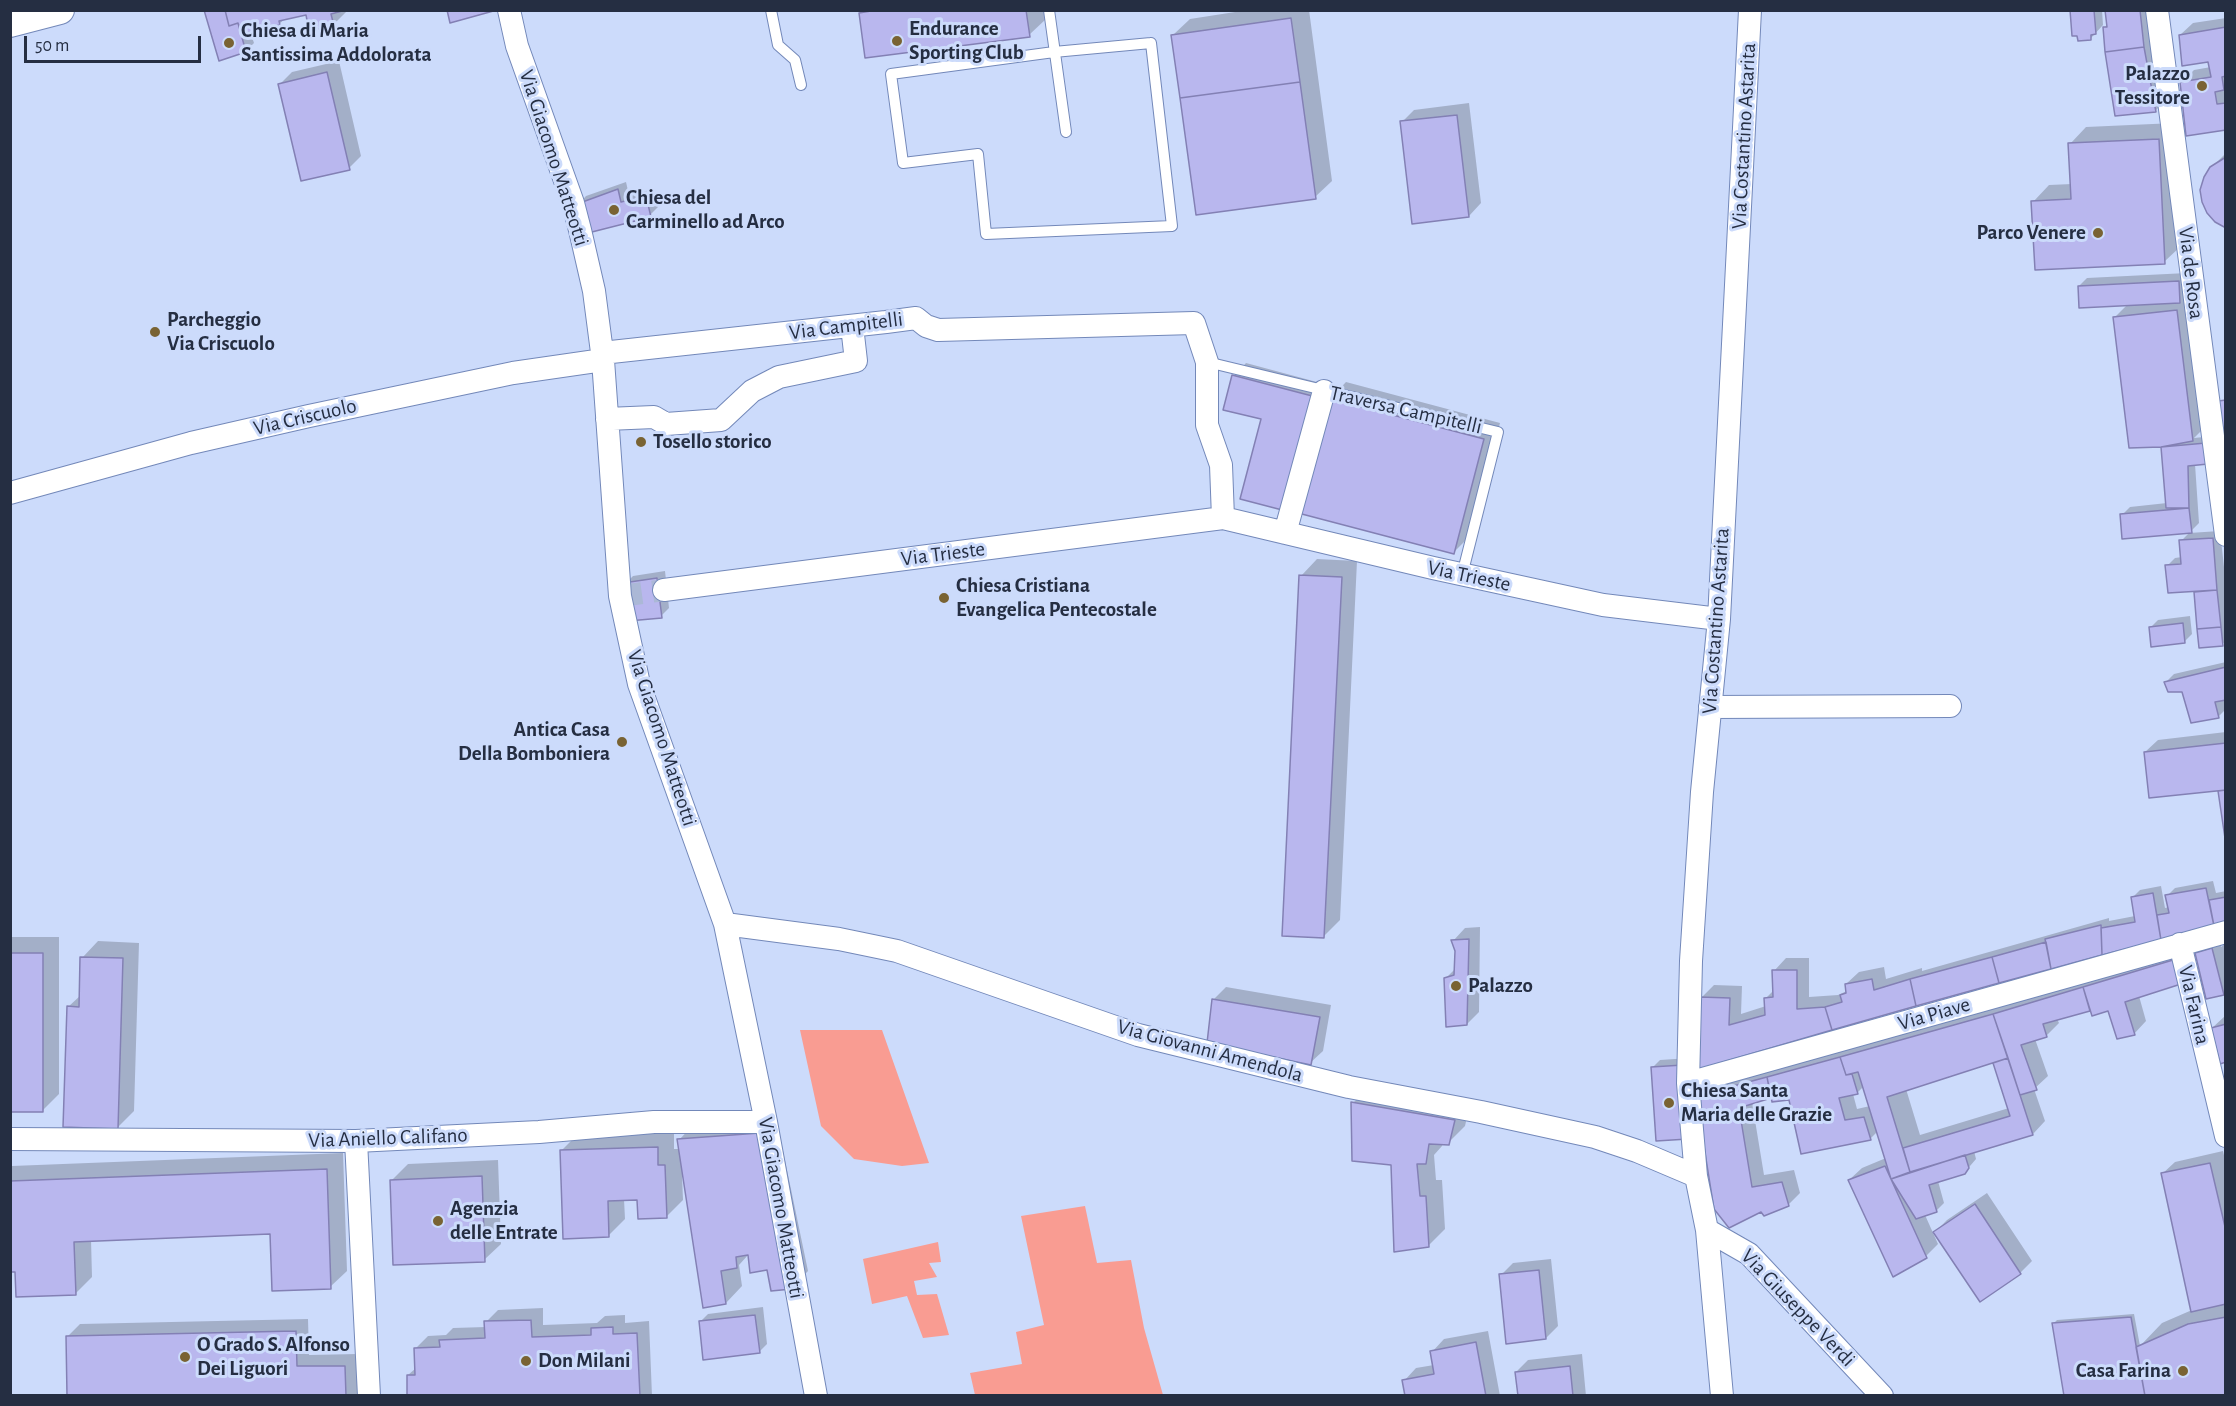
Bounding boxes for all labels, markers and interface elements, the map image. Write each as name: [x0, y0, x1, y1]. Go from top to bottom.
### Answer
place label: Endurance Sporting Club: [909, 16, 1024, 66]
place label: Chiesa di Maria Santissima Addolorata: [241, 18, 431, 68]
scale bar: [27, 24, 204, 62]
marker: Endurance Sporting Club: [890, 34, 904, 48]
marker: Chiesa di Maria Santissima Addolorata: [222, 36, 236, 50]
text: 50 m: [35, 37, 69, 55]
street label: Via Costantino Astarita: [1727, 42, 1761, 230]
place label: Palazzo Tessitore: [2115, 61, 2190, 111]
street label: Via Giacomo Matteotti: [514, 67, 594, 249]
marker: Palazzo Tessitore: [2195, 79, 2209, 93]
place label: Chiesa del Carminello ad Arco: [626, 185, 785, 235]
marker: Chiesa del Carminello ad Arco: [607, 203, 621, 217]
place label: Parco Venere: [1976, 220, 2086, 246]
street label: Via de Rosa: [2173, 225, 2209, 321]
marker: Parco Venere: [2091, 226, 2105, 240]
place label: Parcheggio Via Criscuolo: [167, 307, 275, 357]
street label: Via Campitelli: [788, 307, 904, 345]
marker: Parcheggio Via Criscuolo: [148, 325, 162, 339]
street label: Traversa Campitelli: [1327, 380, 1485, 440]
street label: Via Criscuolo: [251, 393, 359, 441]
place label: Tosello storico: [653, 429, 772, 455]
marker: Tosello storico: [634, 435, 648, 449]
street label: Via Costantino Astarita: [1697, 527, 1735, 715]
street label: Via Trieste: [900, 536, 986, 572]
street label: Via Trieste: [1425, 555, 1513, 597]
place label: Chiesa Cristiana Evangelica Pentecostale: [956, 573, 1157, 623]
marker: Chiesa Cristiana Evangelica Pentecostale: [937, 591, 951, 605]
street label: Via Giacomo Matteotti: [622, 647, 702, 829]
place label: Antica Casa Della Bomboniera: [458, 717, 610, 767]
marker: Antica Casa Della Bomboniera: [615, 735, 629, 749]
street label: Via Farina: [2173, 963, 2215, 1047]
place label: Palazzo: [1468, 973, 1533, 999]
marker: Palazzo: [1449, 979, 1463, 993]
street label: Via Piave: [1895, 992, 1973, 1036]
street label: Via Giovanni Amendola: [1114, 1014, 1306, 1088]
place label: Chiesa Santa Maria delle Grazie: [1681, 1078, 1832, 1128]
marker: Chiesa Santa Maria delle Grazie: [1662, 1096, 1676, 1110]
street label: Via Giacomo Matteotti: [753, 1115, 809, 1301]
street label: Via Aniello Califano: [308, 1123, 468, 1153]
place label: Agenzia delle Entrate: [450, 1196, 558, 1246]
marker: Agenzia delle Entrate: [431, 1214, 445, 1228]
street label: Via Giuseppe Verdi: [1736, 1244, 1860, 1372]
place label: O Grado S. Alfonso Dei Liguori: [197, 1332, 350, 1382]
place label: Don Milani: [538, 1348, 631, 1374]
marker: O Grado S. Alfonso Dei Liguori: [178, 1350, 192, 1364]
marker: Don Milani: [519, 1354, 533, 1368]
place label: Casa Farina: [2076, 1358, 2171, 1384]
marker: Casa Farina: [2176, 1364, 2190, 1378]

